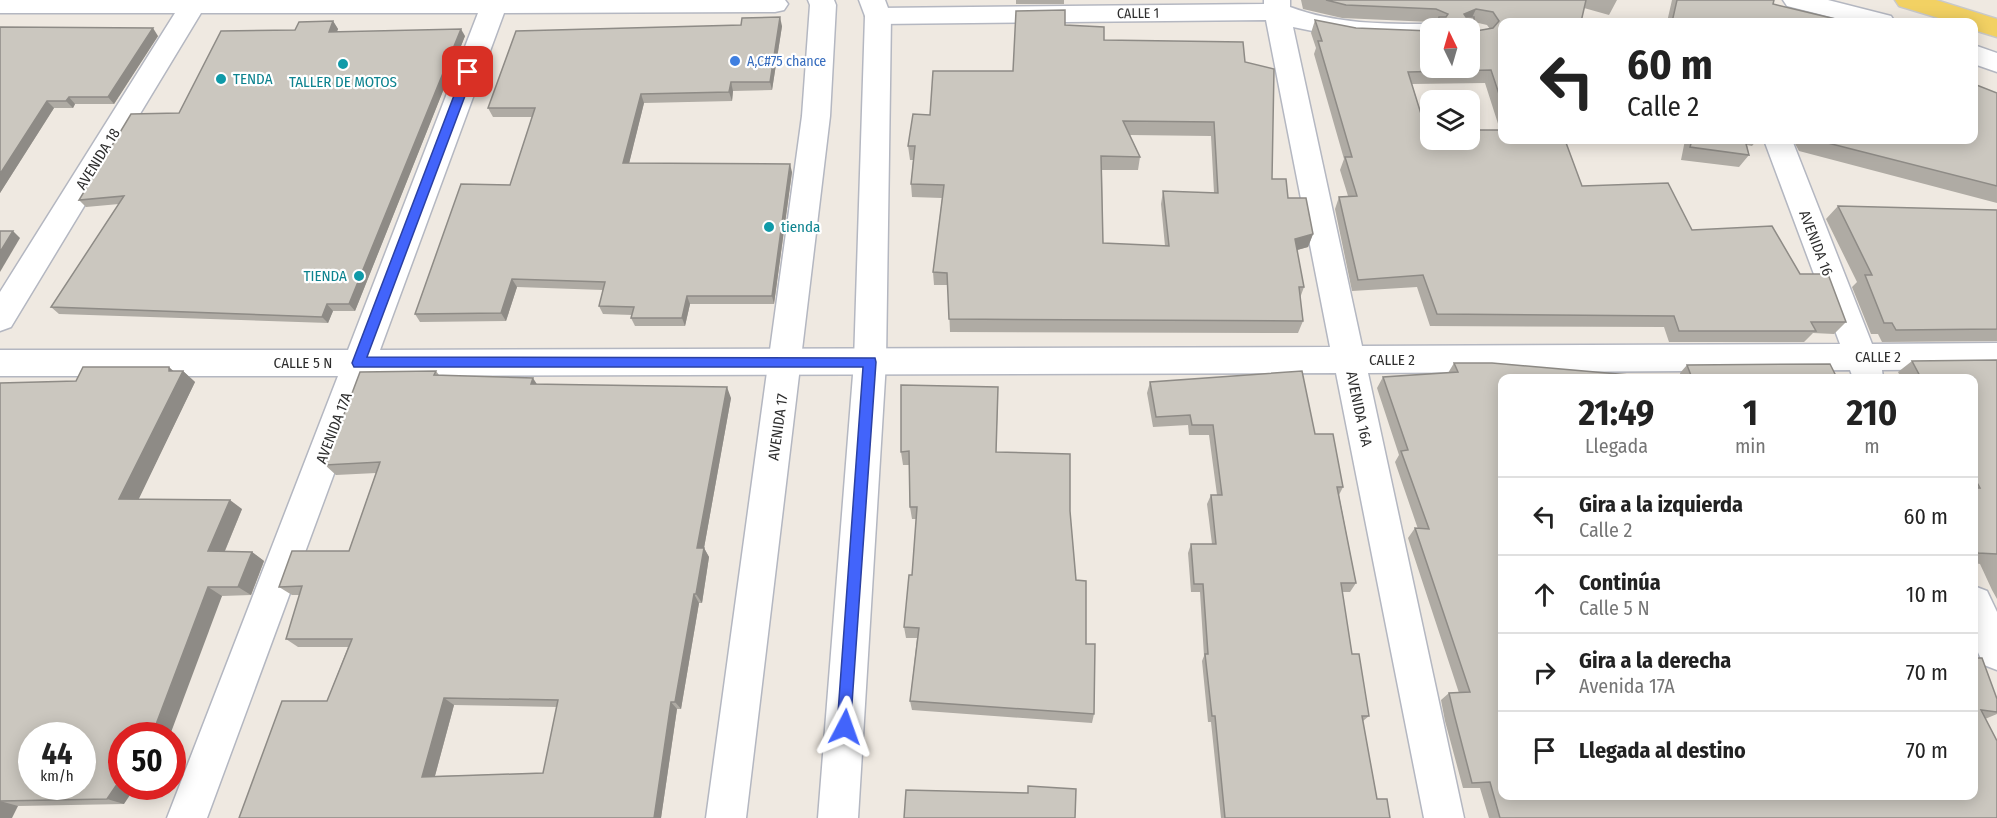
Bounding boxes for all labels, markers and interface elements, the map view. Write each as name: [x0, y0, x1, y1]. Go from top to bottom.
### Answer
street label: CALLE 1: [1117, 5, 1159, 22]
north arrow: [1420, 18, 1480, 78]
map controls: [1420, 18, 1480, 150]
text: 60 m: [1627, 40, 1713, 90]
icon: left: [1528, 42, 1606, 120]
pin: [442, 46, 493, 97]
place label: A,C#75 chance: [747, 53, 826, 70]
marker: A,C#75 chance: [728, 54, 742, 68]
icon: arrive: [451, 55, 484, 88]
marker: TALLER DE MOTOS: [336, 57, 350, 71]
place label: TENDA: [233, 70, 273, 88]
marker: TENDA: [214, 72, 228, 86]
place label: TALLER DE MOTOS: [289, 73, 397, 91]
button: layers: [1420, 90, 1480, 150]
text: Calle 2: [1627, 91, 1699, 123]
street label: AVENIDA 18: [72, 125, 124, 193]
street label: AVENIDA 16: [1795, 208, 1837, 278]
place label: tienda: [781, 218, 820, 236]
marker: tienda: [762, 220, 776, 234]
place label: TIENDA: [304, 267, 347, 285]
marker: TIENDA: [352, 269, 366, 283]
street label: CALLE 2: [1855, 348, 1901, 366]
street label: CALLE 2: [1369, 351, 1415, 369]
street label: CALLE 5 N: [274, 354, 332, 372]
street label: AVENIDA 16A: [1342, 370, 1376, 448]
street label: AVENIDA 17A: [312, 390, 356, 466]
text: 21:49: [1579, 391, 1654, 435]
text: 1: [1743, 391, 1758, 435]
text: 210: [1846, 391, 1897, 435]
street label: AVENIDA 17: [764, 392, 792, 462]
text: Llegada: [1585, 434, 1648, 458]
text: min: [1735, 434, 1766, 458]
text: m: [1864, 434, 1880, 458]
text: Gira a la izquierda: [1579, 491, 1743, 518]
icon: left: [1528, 500, 1561, 533]
text: 60 m: [1904, 503, 1948, 530]
text: Calle 2: [1579, 518, 1632, 542]
text: Continúa: [1579, 569, 1661, 596]
icon: ahead: [1528, 578, 1561, 611]
text: 10 m: [1906, 581, 1948, 608]
text: Calle 5 N: [1579, 596, 1650, 620]
text: Gira a la derecha: [1579, 647, 1731, 674]
icon: right: [1528, 656, 1561, 689]
text: 70 m: [1906, 659, 1948, 686]
text: Avenida 17A: [1579, 674, 1675, 698]
position arrow: [813, 695, 877, 759]
speed limit sign: 50: [108, 722, 186, 800]
icon: arrive: [1528, 734, 1561, 767]
text: 44: [42, 736, 72, 772]
text: Llegada al destino: [1579, 737, 1746, 764]
text: 70 m: [1906, 737, 1948, 764]
text: km/h: [40, 767, 74, 785]

